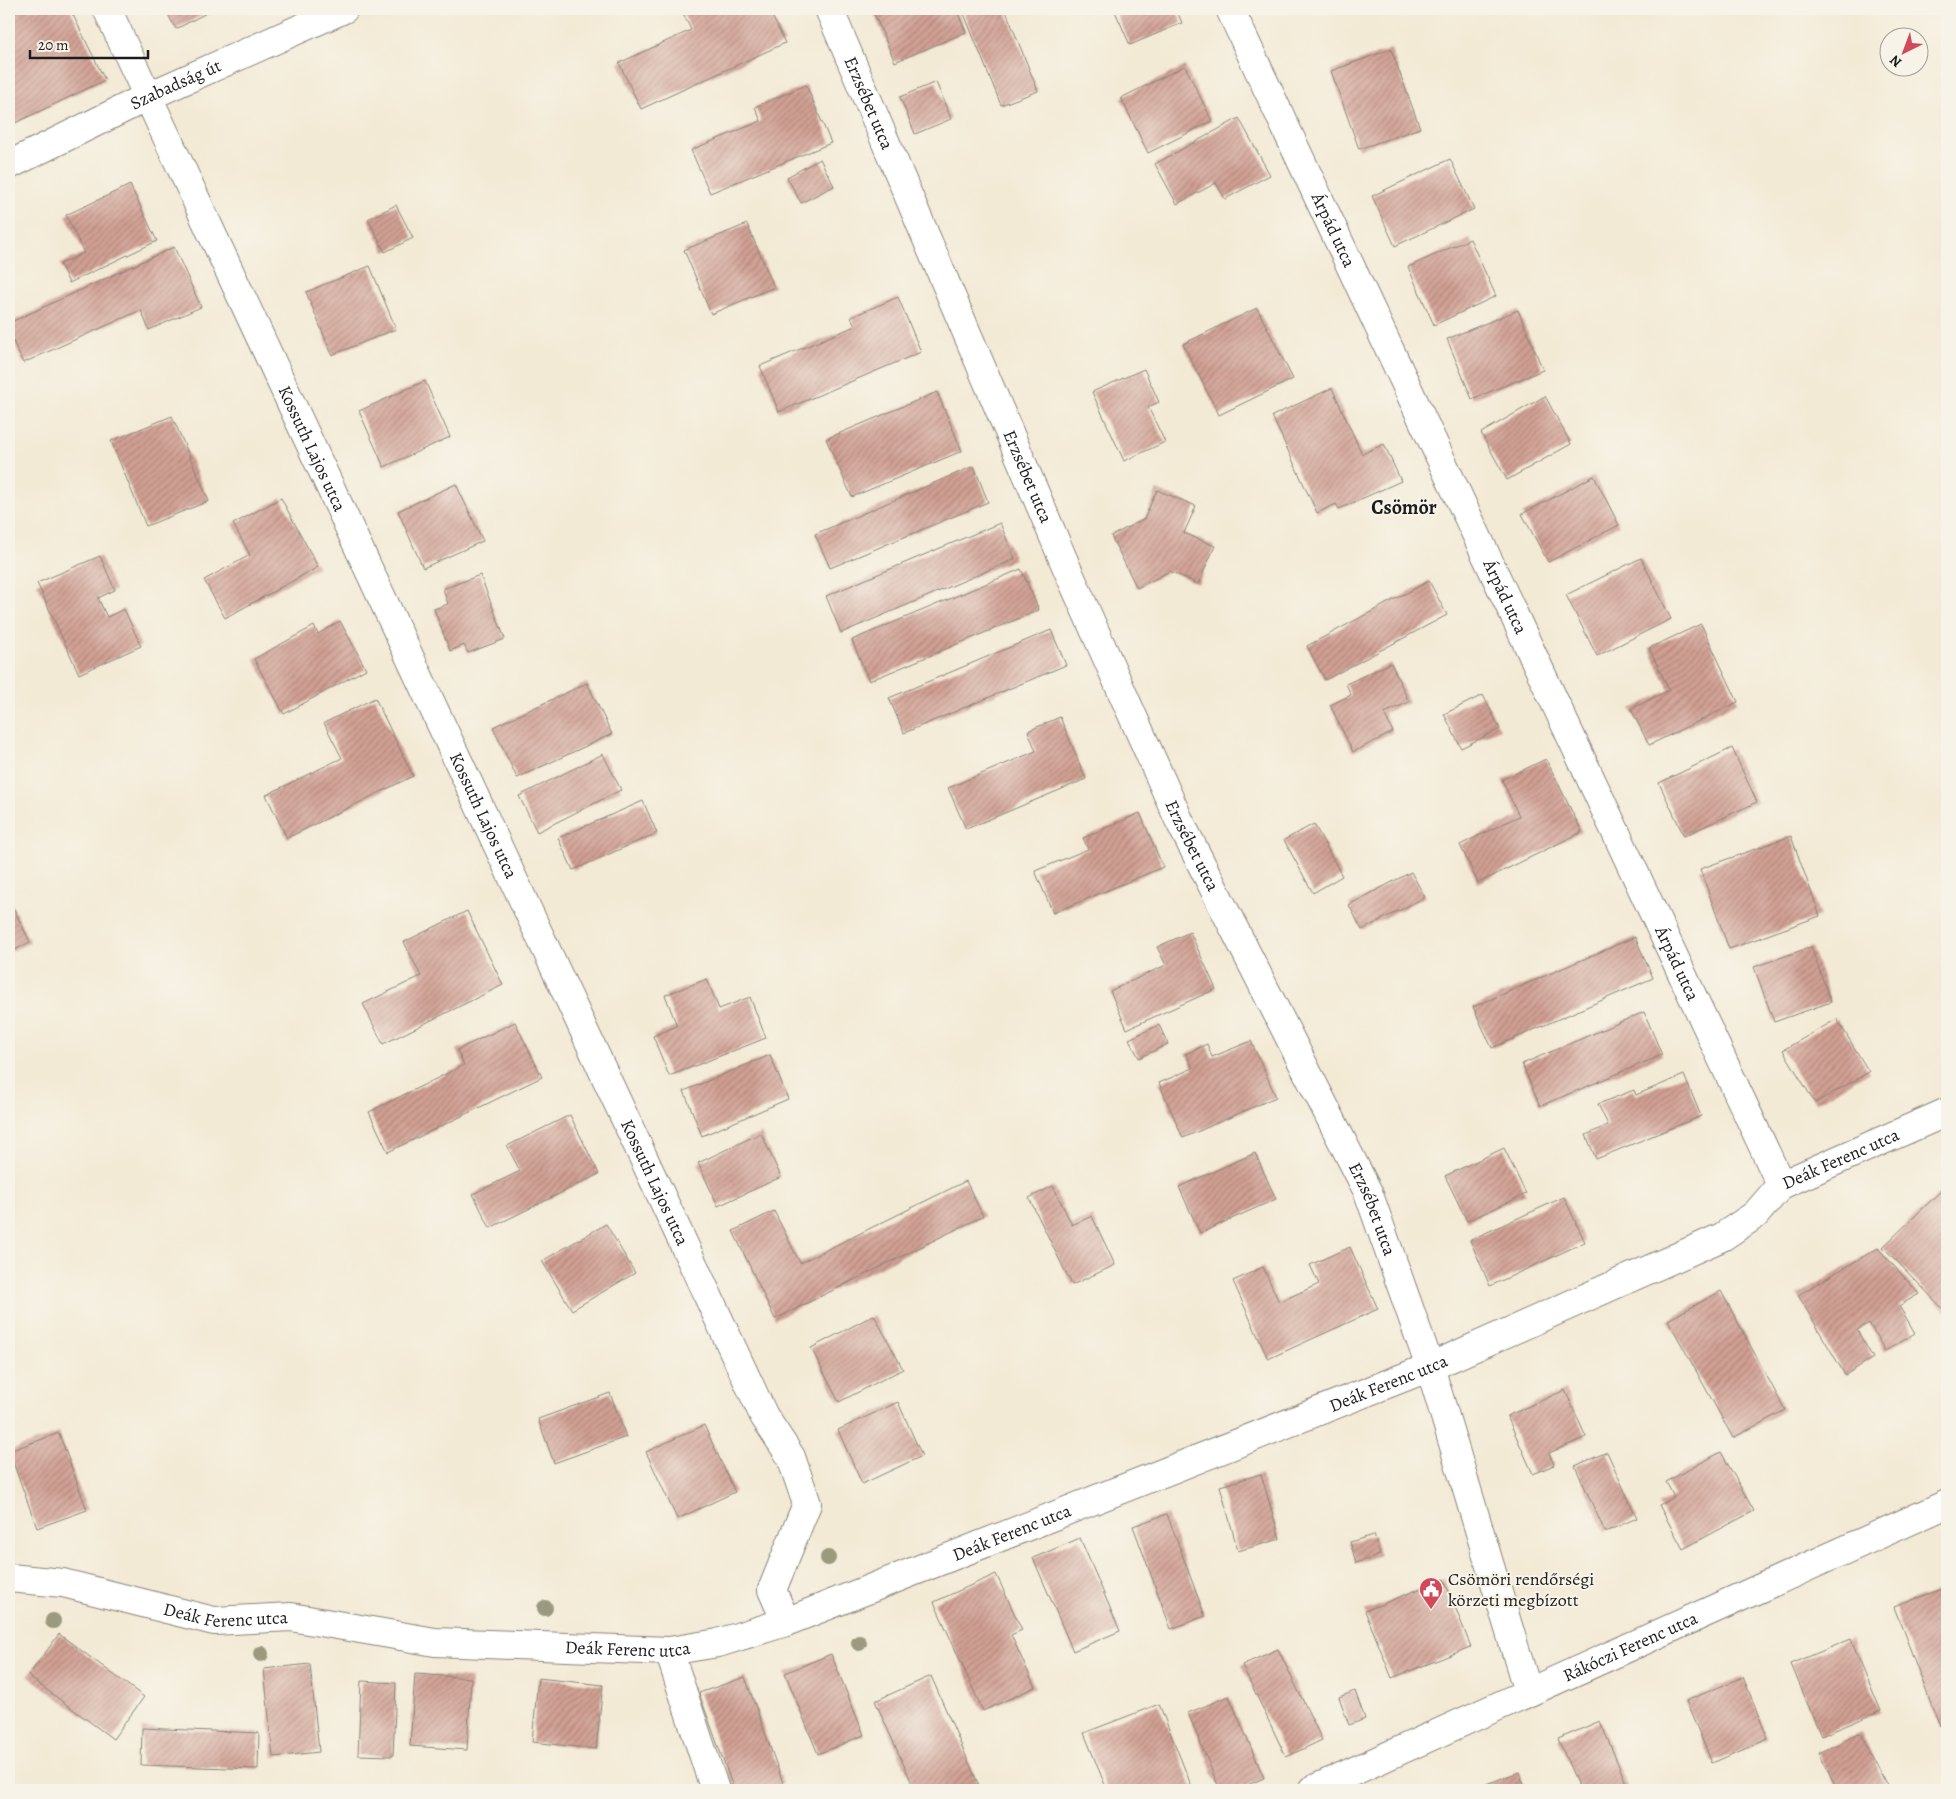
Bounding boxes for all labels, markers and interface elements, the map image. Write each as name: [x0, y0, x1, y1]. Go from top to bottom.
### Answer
scale bar: [30, 28, 148, 60]
north arrow: [1878, 28, 1928, 78]
text: 20 m: [38, 35, 69, 55]
text: N: [1885, 51, 1906, 72]
street label: Szabadság út: [126, 53, 225, 116]
street label: Erzsébet utca: [839, 53, 900, 154]
street label: Árpád utca: [1305, 188, 1362, 272]
street label: Kossuth Lajos utca: [272, 382, 352, 516]
street label: Erzsébet utca: [997, 426, 1059, 527]
district label: Csömör: [1371, 494, 1437, 521]
street label: Árpád utca: [1477, 555, 1533, 638]
street label: Kossuth Lajos utca: [444, 748, 524, 883]
street label: Erzsébet utca: [1160, 796, 1225, 896]
street label: Árpád utca: [1649, 921, 1705, 1005]
street label: Kossuth Lajos utca: [615, 1115, 695, 1250]
street label: Deák Ferenc utca: [1778, 1122, 1904, 1195]
street label: Erzsébet utca: [1343, 1158, 1402, 1260]
street label: Deák Ferenc utca: [1326, 1348, 1452, 1418]
street label: Deák Ferenc utca: [949, 1498, 1075, 1567]
place label: Csömöri rendőrségi körzeti megbízott: [1448, 1567, 1594, 1612]
public building icon: Csömöri rendőrségi körzeti megbízott: [1418, 1576, 1444, 1610]
street label: Deák Ferenc utca: [161, 1597, 289, 1633]
street label: Rákóczi Ferenc utca: [1559, 1606, 1702, 1687]
street label: Deák Ferenc utca: [564, 1635, 693, 1663]

